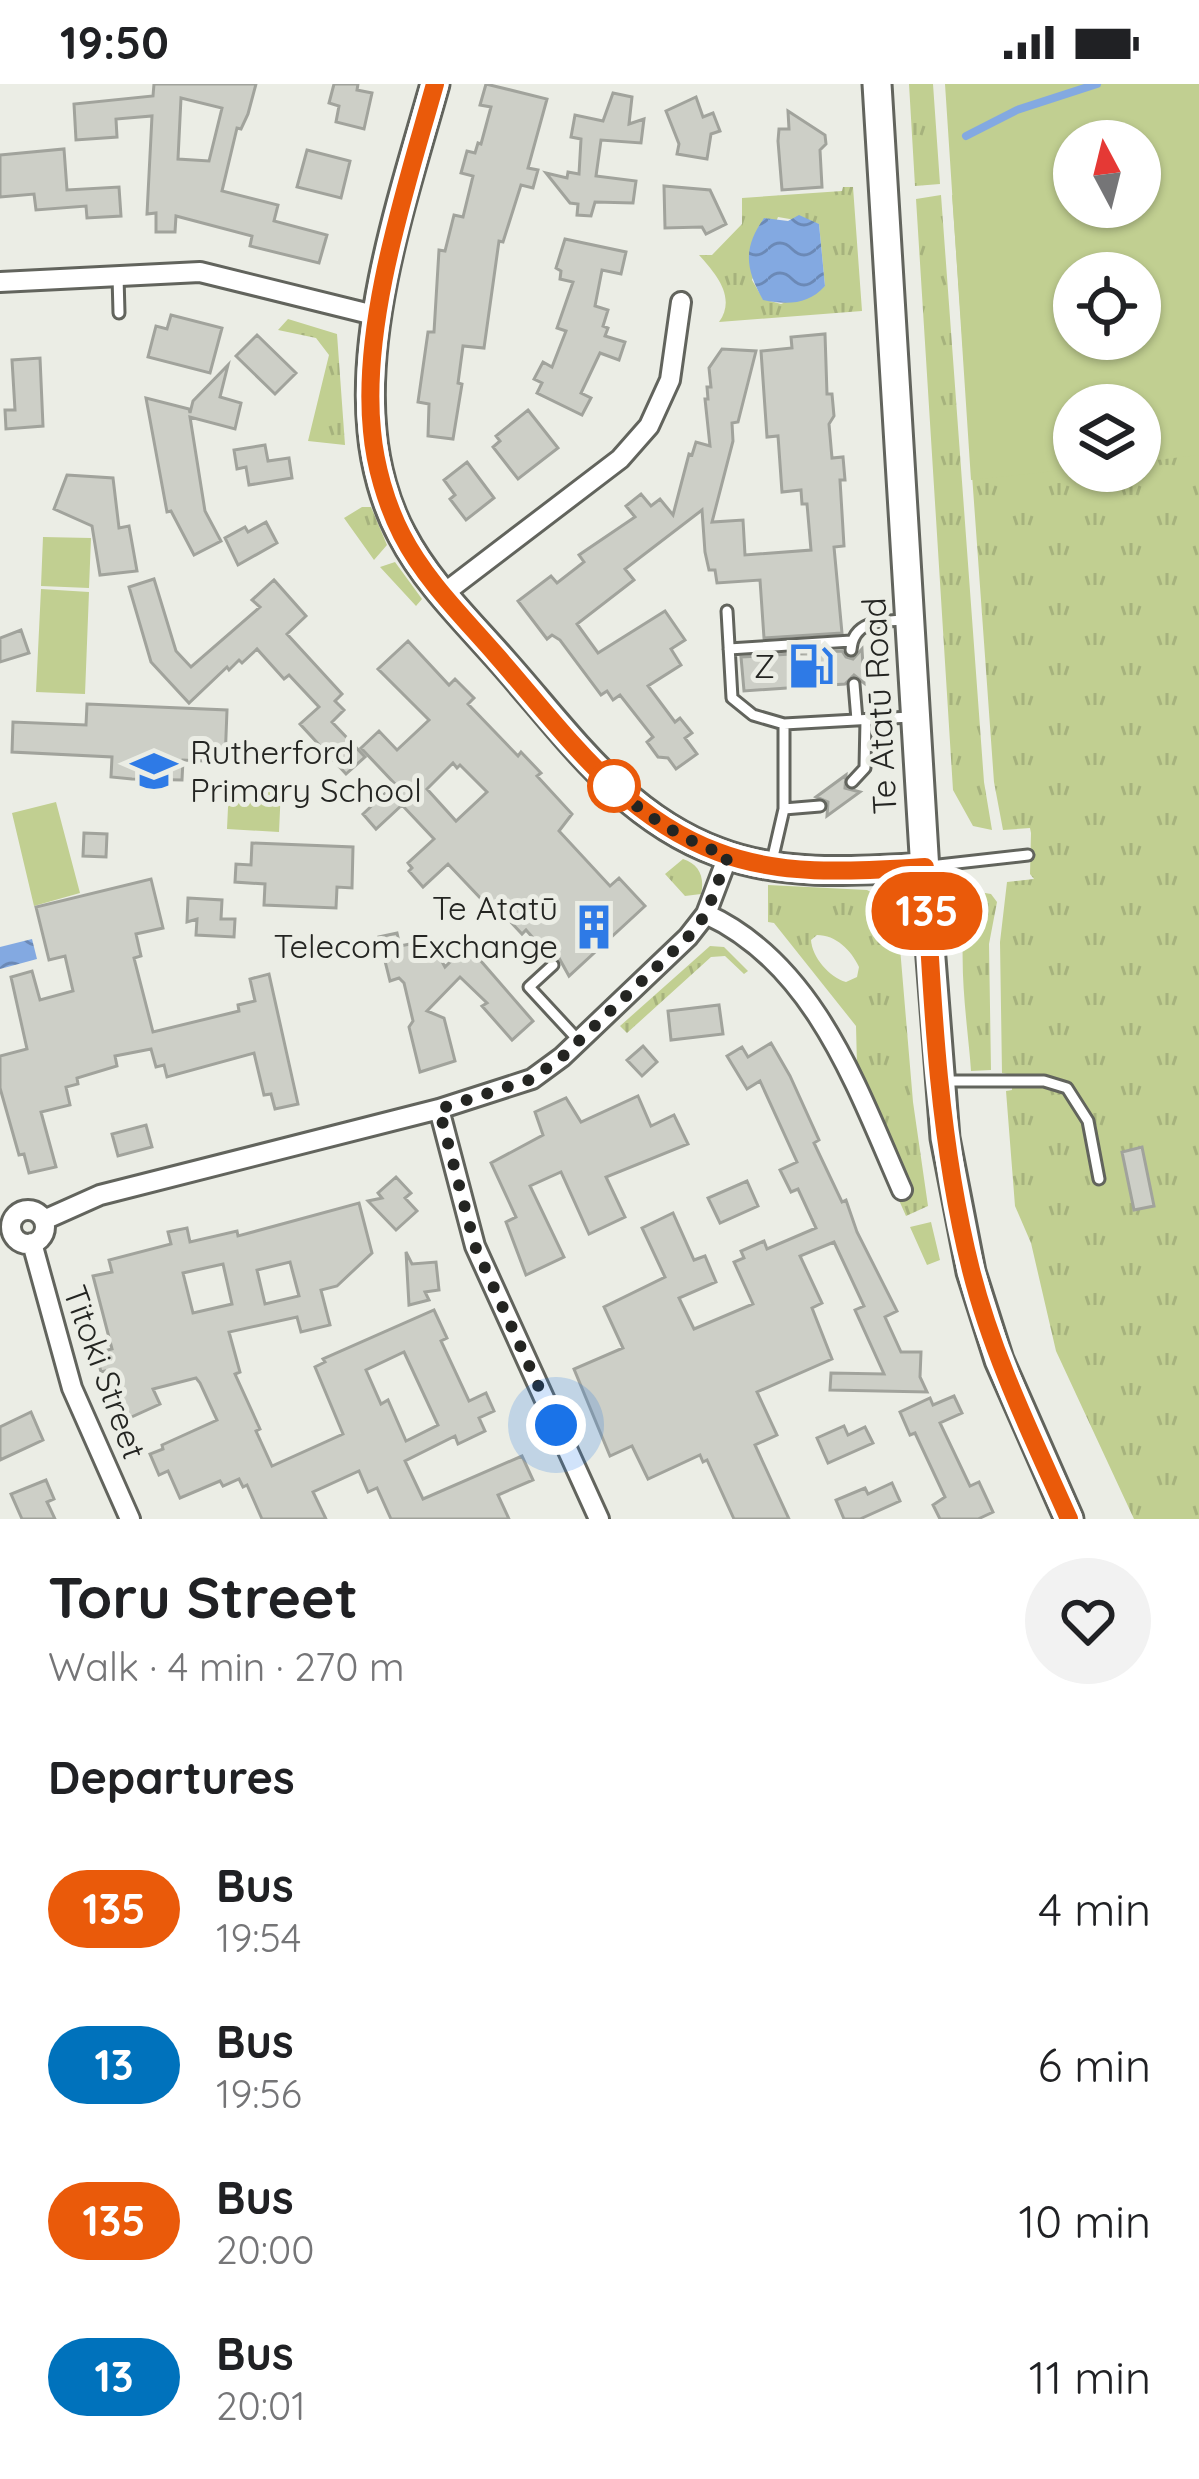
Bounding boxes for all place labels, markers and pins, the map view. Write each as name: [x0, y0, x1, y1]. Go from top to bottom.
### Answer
fuel station icon: Z: [786, 641, 836, 691]
place label: Z: [754, 645, 775, 686]
place label: Rutherford Primary School: [190, 731, 422, 810]
school or university icon: Rutherford Primary School: [129, 746, 179, 796]
unlabelled marker: [589, 761, 639, 811]
place label: Te Atatū Telecom Exchange: [274, 887, 558, 966]
building icon: Te Atatū Telecom Exchange: [569, 902, 619, 952]

